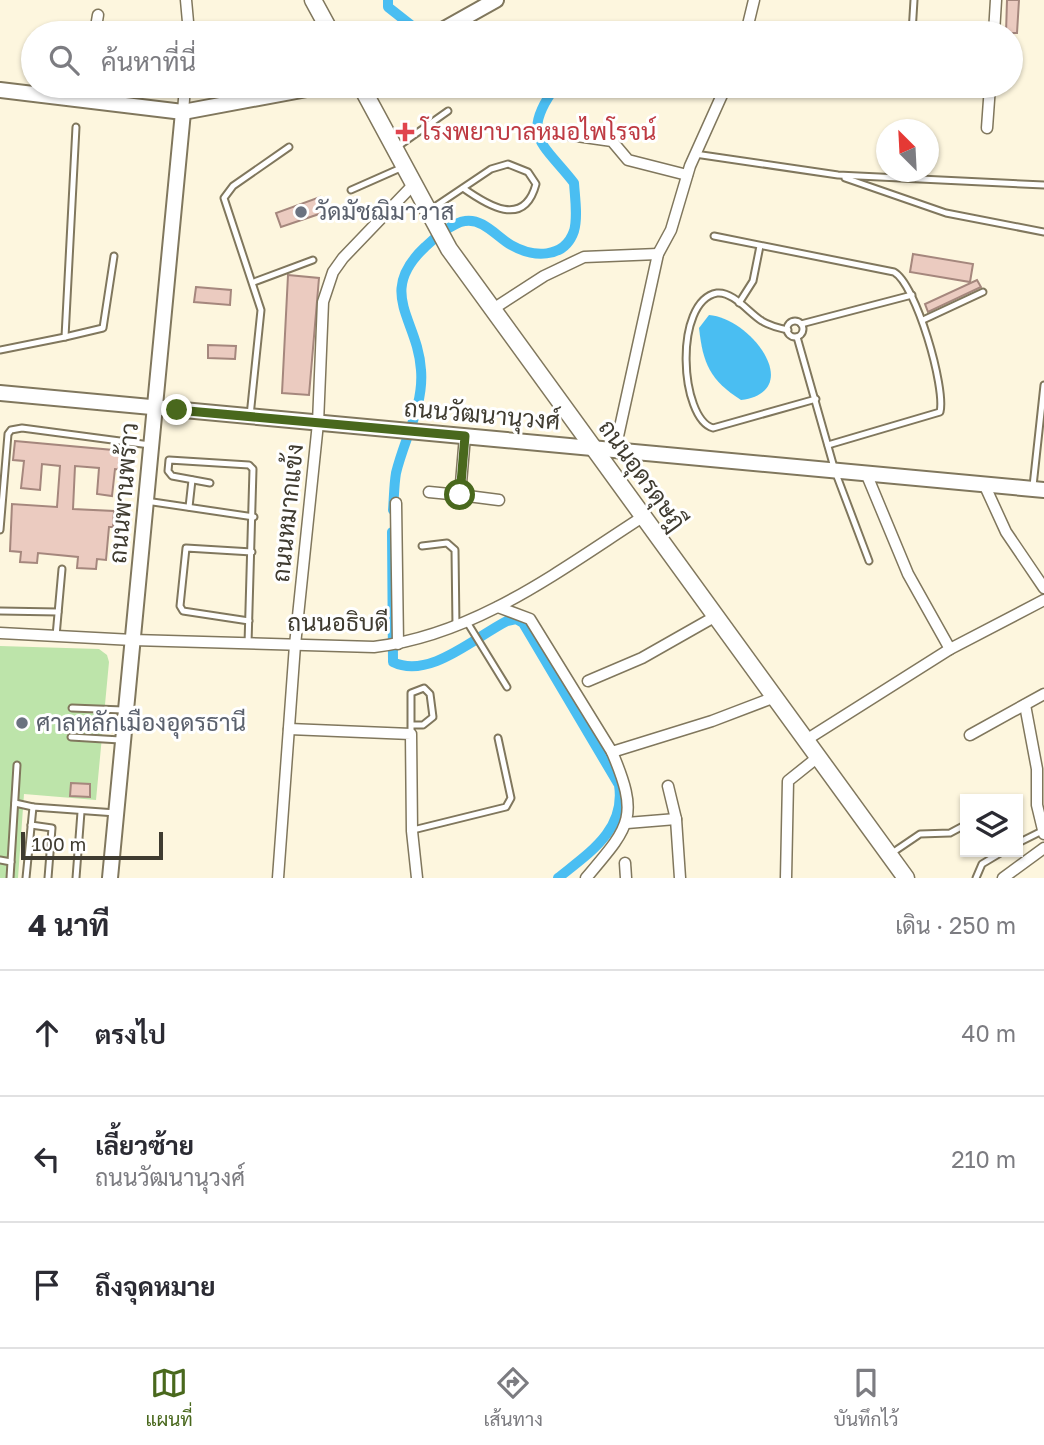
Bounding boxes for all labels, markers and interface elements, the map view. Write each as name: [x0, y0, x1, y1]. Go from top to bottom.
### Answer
search box: [21, 21, 1023, 98]
icon: search: [45, 41, 83, 79]
text: ค้นหาที่นี่: [101, 46, 196, 77]
place label: โรงพยาบาลหมอไพโรจน์: [419, 116, 656, 145]
north arrow: [876, 119, 939, 182]
marker: โรงพยาบาลหมอไพโรจน์: [395, 122, 415, 142]
place label: วัดมัชฌิมาวาส: [315, 196, 454, 225]
marker: วัดมัชฌิมาวาส: [293, 204, 309, 220]
street label: ถนนวัฒนานุวงศ์: [403, 392, 561, 438]
route end: [161, 394, 192, 425]
street label: ถนนอุดรดุษฎี: [591, 413, 693, 537]
street label: ถนนพานพร้าว: [102, 421, 143, 565]
street label: ถนนหมากแข้ง: [265, 442, 308, 584]
route start: [444, 479, 475, 510]
street label: ถนนอธิบดี: [287, 607, 389, 636]
place label: ศาลหลักเมืองอุดรธานี: [36, 707, 246, 739]
marker: ศาลหลักเมืองอุดรธานี: [14, 715, 30, 731]
map controls: [960, 794, 1023, 857]
button: layers: [960, 794, 1023, 857]
scale bar: [21, 829, 163, 861]
text: 100 m: [32, 832, 86, 855]
text: 4 นาที: [28, 907, 109, 943]
text: เดิน · 250 m: [895, 911, 1016, 939]
icon: ahead: [28, 1014, 66, 1052]
text: ตรงไป: [95, 1019, 166, 1050]
text: 40 m: [962, 1019, 1016, 1047]
text: เลี้ยวซ้าย: [95, 1130, 194, 1161]
icon: left: [28, 1140, 66, 1178]
text: 210 m: [951, 1145, 1016, 1173]
text: ถนนวัฒนานุวงศ์: [95, 1163, 245, 1191]
icon: arrive: [28, 1266, 66, 1304]
text: ถึงจุดหมาย: [95, 1271, 216, 1302]
tab: แผนที่: [145, 1364, 193, 1430]
tab: เส้นทาง: [484, 1364, 543, 1430]
tab: บันทึกไว้: [834, 1364, 899, 1430]

